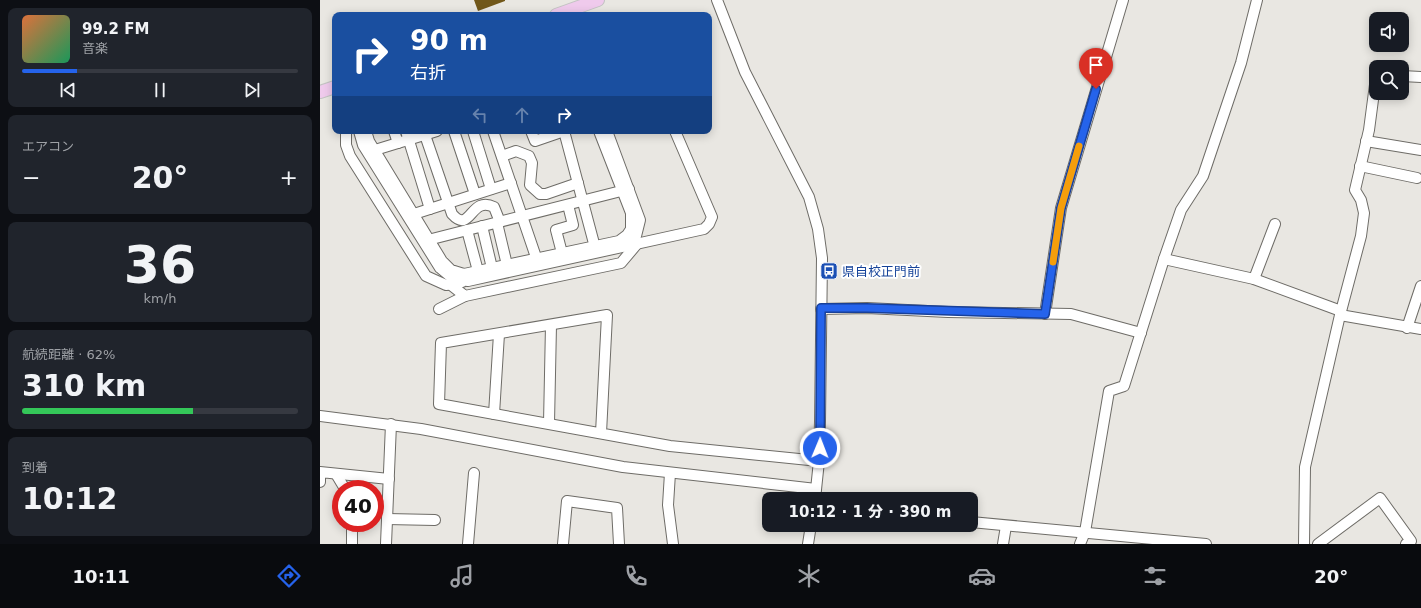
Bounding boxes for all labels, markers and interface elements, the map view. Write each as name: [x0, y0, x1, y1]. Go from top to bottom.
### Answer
map controls: [1369, 12, 1409, 100]
button: sound: [1369, 12, 1409, 52]
text: 99.2 FM: [82, 20, 149, 38]
text: 90 m: [410, 24, 488, 57]
icon: right: [344, 28, 396, 80]
text: 音楽: [82, 41, 108, 56]
pin: [1079, 48, 1113, 89]
icon: arrive: [1085, 54, 1107, 76]
button: search: [1369, 60, 1409, 100]
text: 右折: [410, 62, 446, 83]
icon: previous: [57, 79, 79, 101]
icon: pause: [149, 79, 171, 101]
icon: next: [241, 79, 263, 101]
icon: left: [469, 104, 491, 126]
icon: ahead: [511, 104, 533, 126]
icon: right: [553, 104, 575, 126]
text: エアコン: [22, 139, 74, 154]
text: 20°: [132, 160, 188, 195]
text: −: [22, 165, 40, 190]
text: +: [280, 165, 298, 190]
text: 36: [124, 235, 196, 295]
bus stop icon: 県自校正門前: [819, 261, 839, 281]
place label: 県自校正門前: [842, 264, 920, 279]
text: km/h: [144, 291, 176, 306]
text: 航続距離 · 62%: [22, 347, 115, 362]
text: 310 km: [22, 368, 146, 403]
position arrow: [799, 427, 841, 469]
text: 到着: [22, 460, 48, 475]
speed limit sign: 40: [332, 480, 384, 532]
text: 10:12: [22, 481, 118, 516]
text: 10:12 · 1 分 · 390 m: [789, 503, 951, 521]
icon: directions: [275, 562, 303, 590]
icon: music: [448, 562, 476, 590]
icon: phone: [622, 562, 650, 590]
icon: climate: [795, 562, 823, 590]
icon: car: [968, 562, 996, 590]
icon: filters: [1141, 562, 1169, 590]
text: 10:11: [73, 566, 130, 587]
text: 20°: [1314, 566, 1348, 587]

